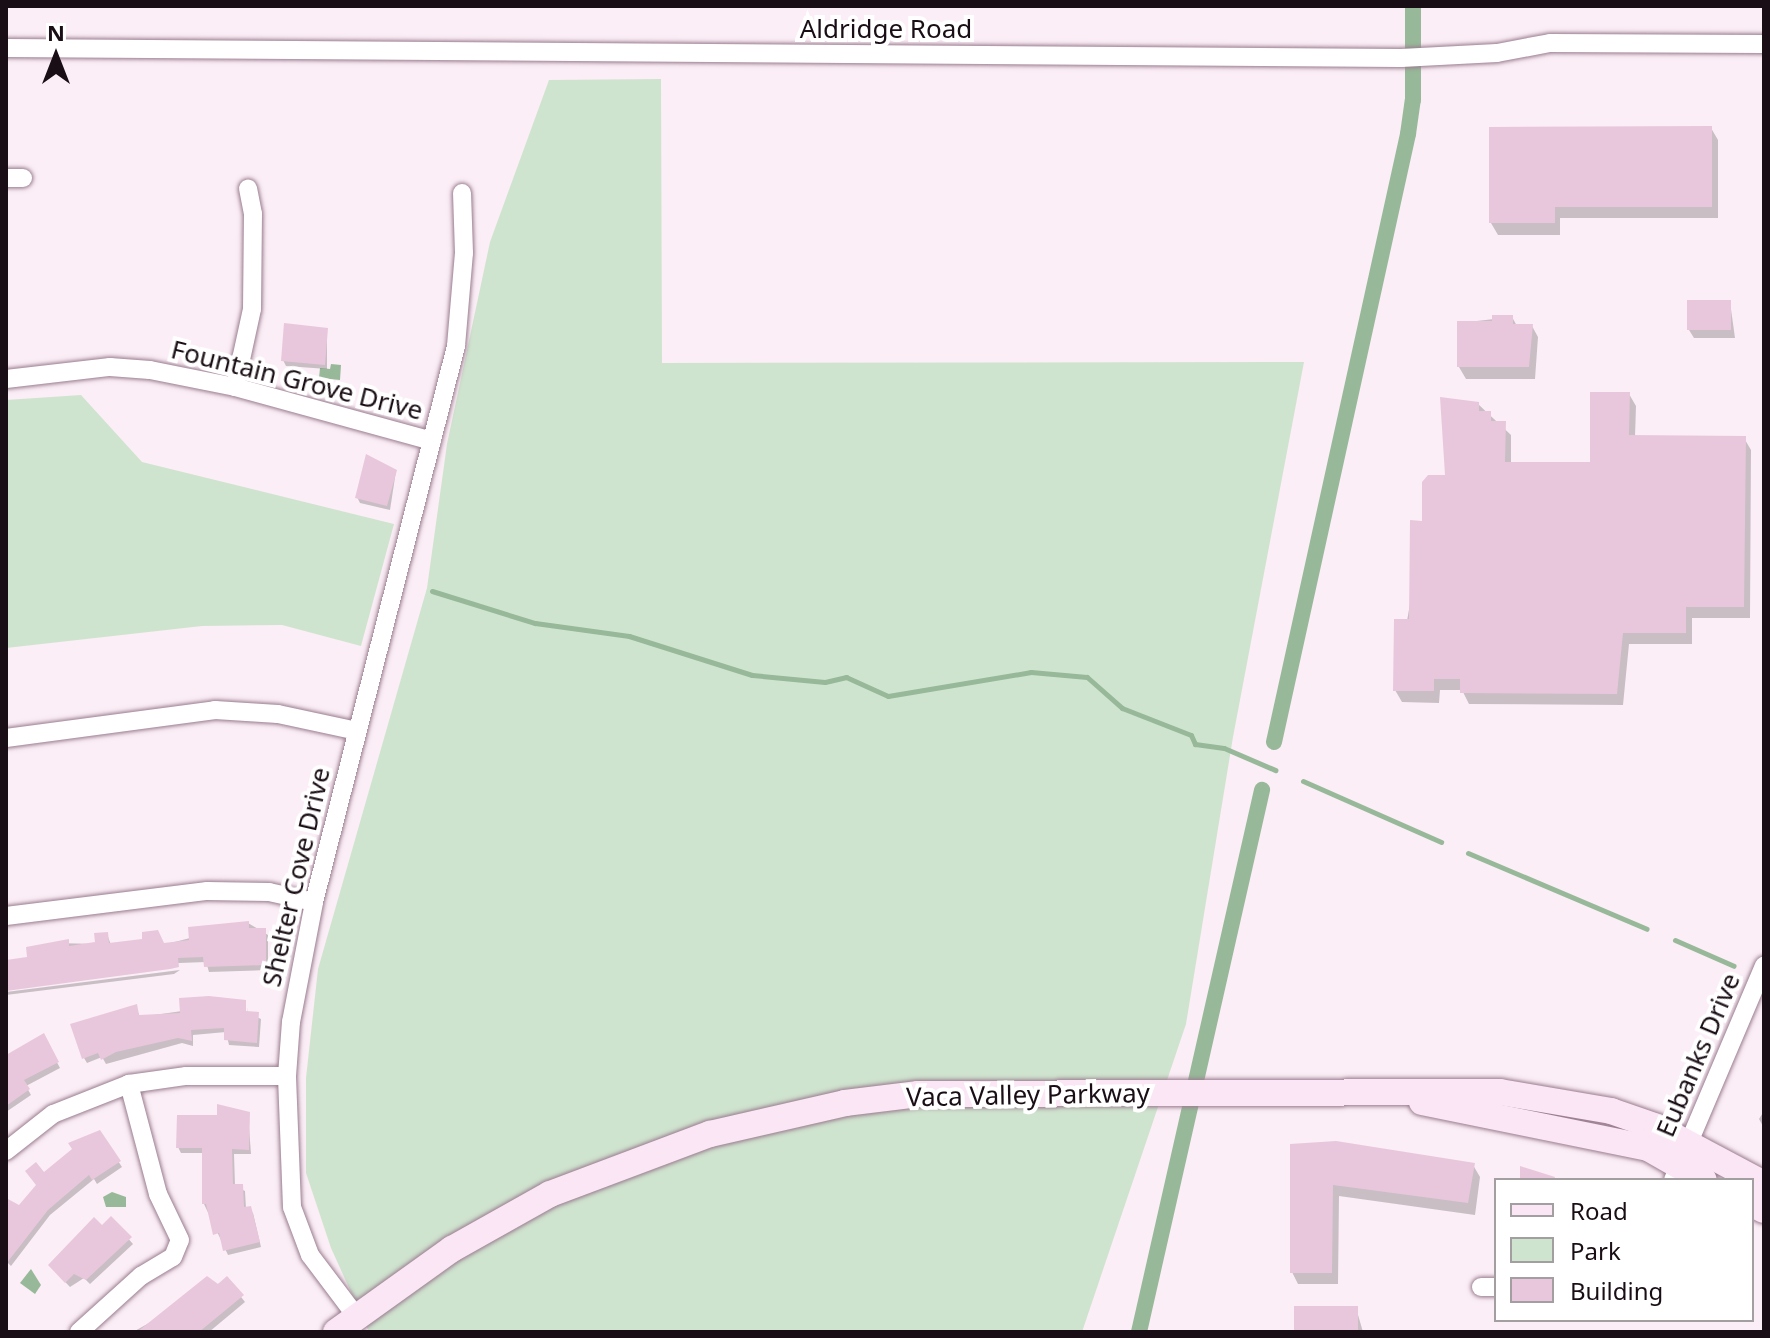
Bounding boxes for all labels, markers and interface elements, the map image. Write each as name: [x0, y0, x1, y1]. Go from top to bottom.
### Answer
street label: Aldridge Road: [800, 13, 972, 45]
north arrow: [16, 16, 96, 96]
text: N: [47, 17, 65, 47]
street label: Fountain Grove Drive: [168, 334, 426, 426]
street label: Shelter Cove Drive: [256, 764, 336, 990]
street label: Eubanks Drive: [1650, 969, 1746, 1141]
street label: Vaca Valley Parkway: [906, 1077, 1150, 1113]
legend: [1494, 1178, 1754, 1322]
text: Road: [1570, 1194, 1628, 1227]
text: Park: [1570, 1234, 1621, 1267]
text: Building: [1570, 1274, 1663, 1307]

